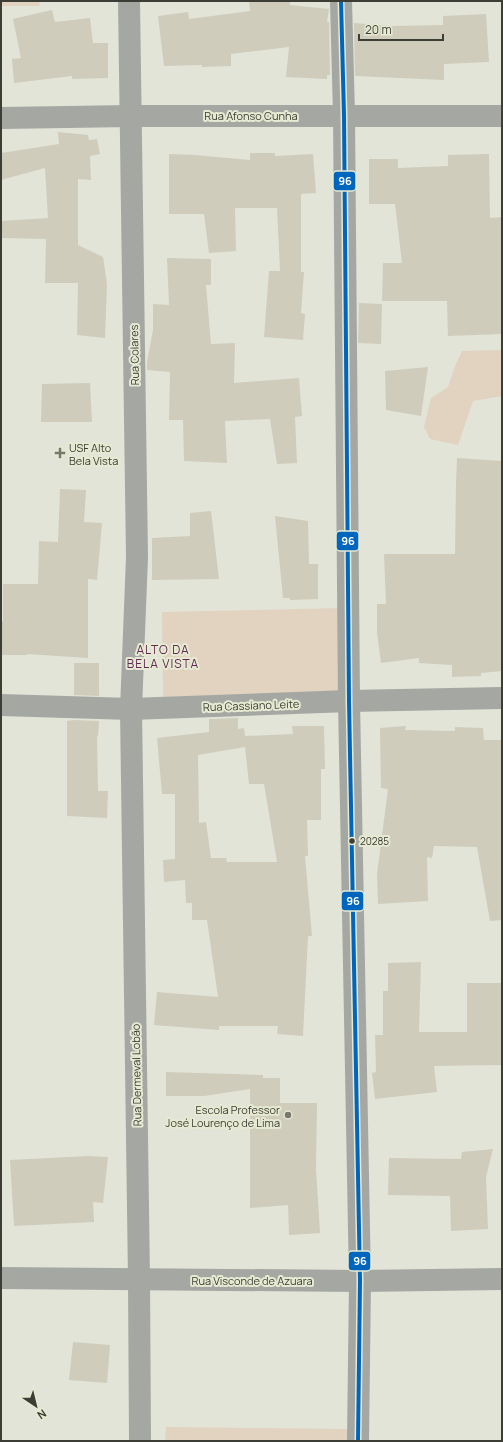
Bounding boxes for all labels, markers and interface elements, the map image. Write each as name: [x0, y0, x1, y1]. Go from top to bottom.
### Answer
scale bar: [359, 16, 443, 42]
text: 20 m: [365, 21, 392, 38]
street label: Rua Afonso Cunha: [204, 108, 298, 123]
line badge: 96: [333, 171, 356, 191]
text: 96: [338, 173, 352, 188]
street label: Rua Colares: [126, 324, 142, 386]
place label: USF Alto Bela Vista: [69, 440, 118, 468]
marker: USF Alto Bela Vista: [54, 447, 66, 459]
line badge: 96: [336, 531, 359, 551]
text: 96: [341, 533, 355, 548]
district label: ALTO DA BELA VISTA: [127, 641, 199, 672]
street label: Rua Cassiano Leite: [203, 696, 300, 714]
place label: 20285: [360, 834, 389, 848]
marker: 20285: [347, 836, 357, 846]
line badge: 96: [341, 891, 364, 911]
text: 96: [346, 893, 360, 908]
street label: Rua Dermeval Lobão: [128, 1023, 144, 1126]
place label: Escola Professor José Lourenço de Lima: [165, 1102, 280, 1130]
marker: Escola Professor José Lourenço de Lima: [283, 1110, 293, 1120]
line badge: 96: [348, 1251, 371, 1271]
text: 96: [353, 1253, 367, 1268]
street label: Rua Visconde de Azuara: [191, 1273, 313, 1288]
north arrow: [16, 1386, 56, 1426]
text: N: [34, 1406, 50, 1423]

